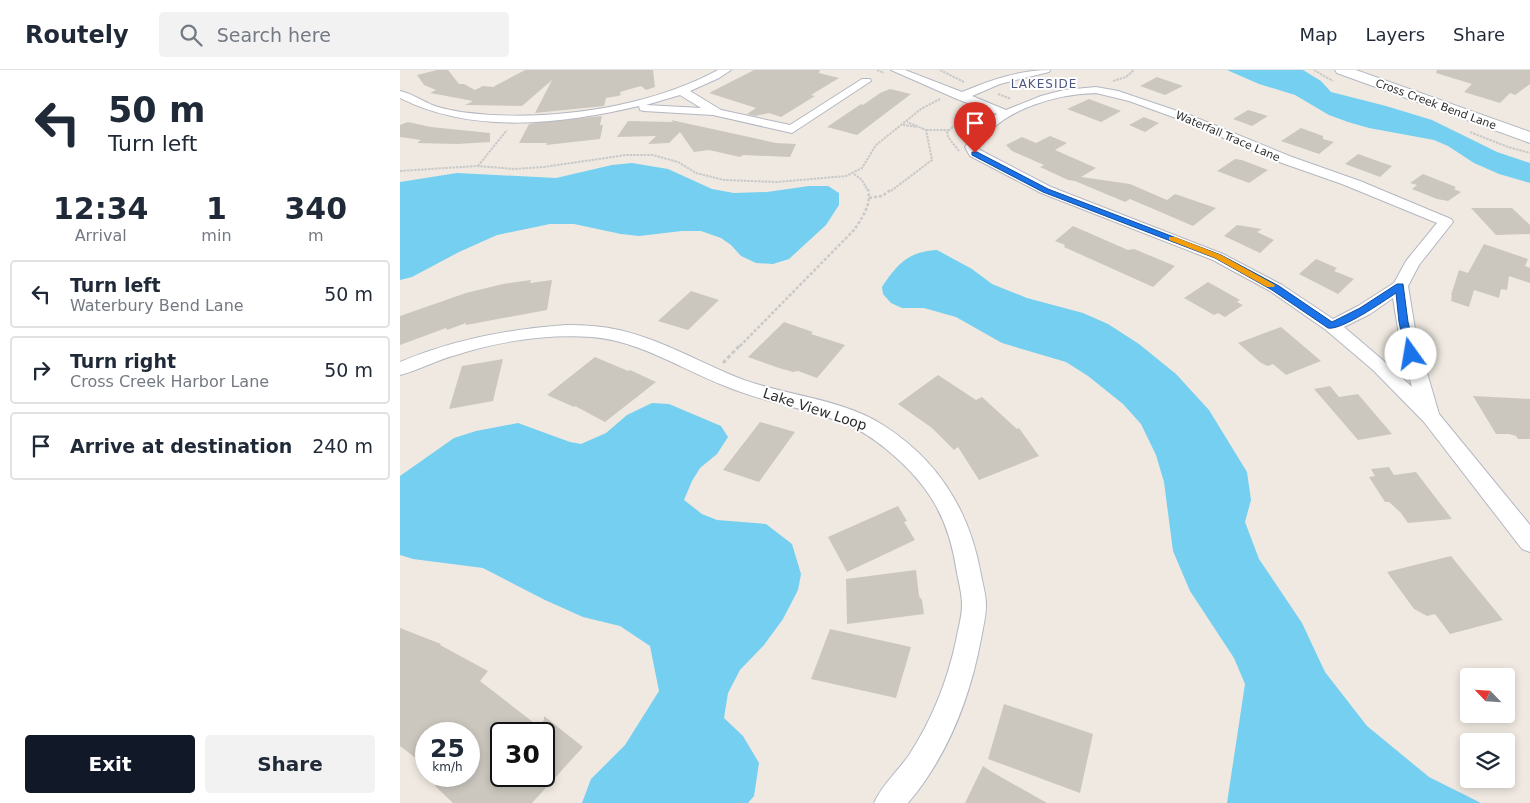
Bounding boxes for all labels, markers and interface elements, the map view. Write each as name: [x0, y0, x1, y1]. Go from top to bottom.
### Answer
search box: [159, 12, 509, 57]
text: Routely: [25, 21, 129, 49]
icon: search: [177, 21, 205, 49]
text: Search here: [217, 24, 331, 46]
text: Map: [1299, 24, 1337, 45]
text: Layers: [1365, 24, 1425, 45]
text: Share: [1453, 24, 1505, 45]
district label: LAKESIDE: [1011, 77, 1077, 91]
street label: Cross Creek Bend Lane: [1374, 77, 1498, 132]
icon: left: [25, 90, 90, 155]
text: 50 m: [108, 90, 205, 130]
pin: [954, 102, 996, 153]
icon: arrive: [961, 109, 989, 137]
street label: Waterfall Trace Lane: [1174, 109, 1282, 164]
text: Turn left: [108, 131, 197, 156]
text: 12:34: [53, 191, 148, 226]
text: 1: [206, 191, 227, 226]
text: 340: [284, 191, 347, 226]
text: Arrival: [75, 226, 127, 245]
text: min: [201, 226, 232, 245]
text: m: [308, 226, 324, 245]
text: Turn left: [70, 274, 161, 296]
icon: left: [27, 280, 55, 308]
text: 50 m: [324, 283, 373, 305]
text: Waterbury Bend Lane: [70, 296, 244, 315]
position arrow: [1384, 327, 1436, 379]
text: Turn right: [70, 350, 176, 372]
icon: right: [27, 356, 55, 384]
text: 50 m: [324, 359, 373, 381]
text: Cross Creek Harbor Lane: [70, 372, 269, 391]
street label: Lake View Loop: [761, 385, 869, 433]
icon: arrive: [27, 432, 55, 460]
text: Arrive at destination: [70, 435, 292, 457]
text: 240 m: [312, 435, 373, 457]
north arrow: [1460, 668, 1515, 722]
map controls: [1460, 668, 1515, 788]
speed limit sign: 30: [490, 722, 555, 787]
button: layers: [1460, 733, 1515, 788]
text: 25: [430, 734, 465, 763]
button: Exit: [25, 735, 195, 793]
button: Share: [205, 735, 375, 793]
text: km/h: [432, 760, 463, 774]

